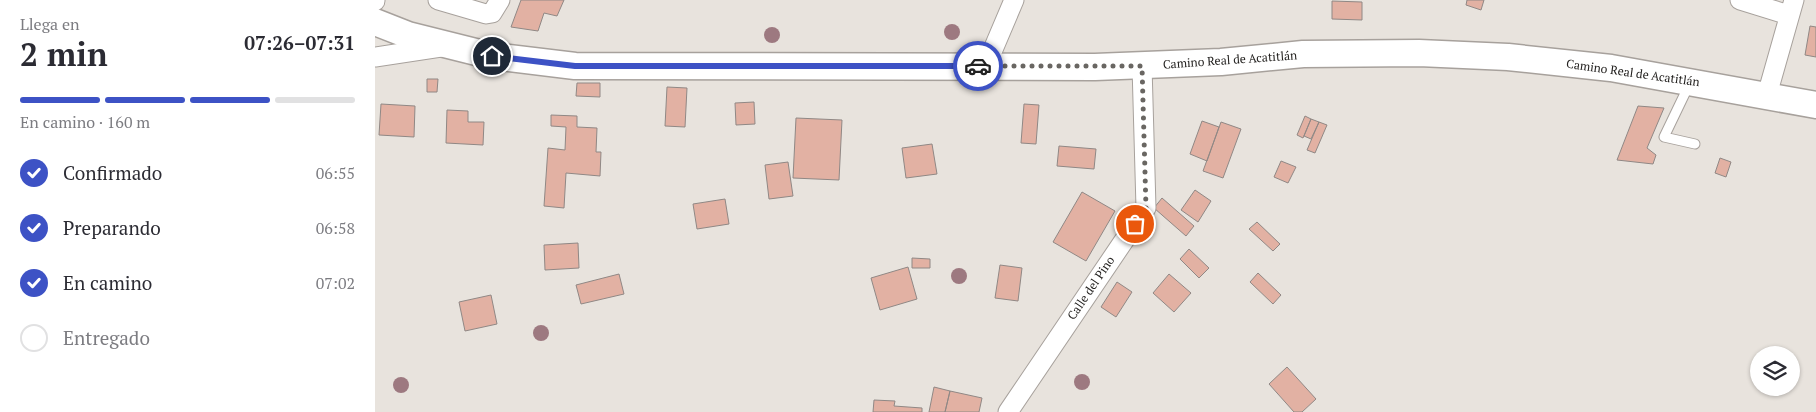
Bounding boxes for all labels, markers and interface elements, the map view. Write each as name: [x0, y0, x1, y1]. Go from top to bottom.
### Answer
text: Llega en: [20, 13, 80, 35]
text: 07:26–07:31: [244, 30, 355, 55]
text: 2 min: [20, 33, 108, 75]
pin: [471, 35, 513, 77]
courier: [953, 41, 1003, 91]
icon: home: [478, 42, 506, 70]
street label: Camino Real de Acatitlán: [1162, 47, 1298, 72]
icon: car: [964, 52, 992, 80]
street label: Camino Real de Acatitlán: [1565, 56, 1701, 89]
text: En camino · 160 m: [20, 111, 150, 133]
icon: check: [20, 159, 48, 187]
text: Confirmado: [63, 160, 162, 185]
text: 06:55: [316, 162, 355, 184]
pin: [1114, 203, 1156, 245]
icon: bag: [1121, 210, 1149, 238]
icon: check: [20, 214, 48, 242]
text: Preparando: [63, 215, 161, 240]
text: 06:58: [316, 217, 355, 239]
street label: Calle del Pino: [1064, 253, 1118, 322]
icon: check: [20, 269, 48, 297]
text: En camino: [63, 270, 152, 295]
text: 07:02: [316, 272, 355, 294]
text: Entregado: [63, 325, 150, 350]
map controls: [1750, 346, 1800, 396]
button: layers: [1750, 346, 1800, 396]

